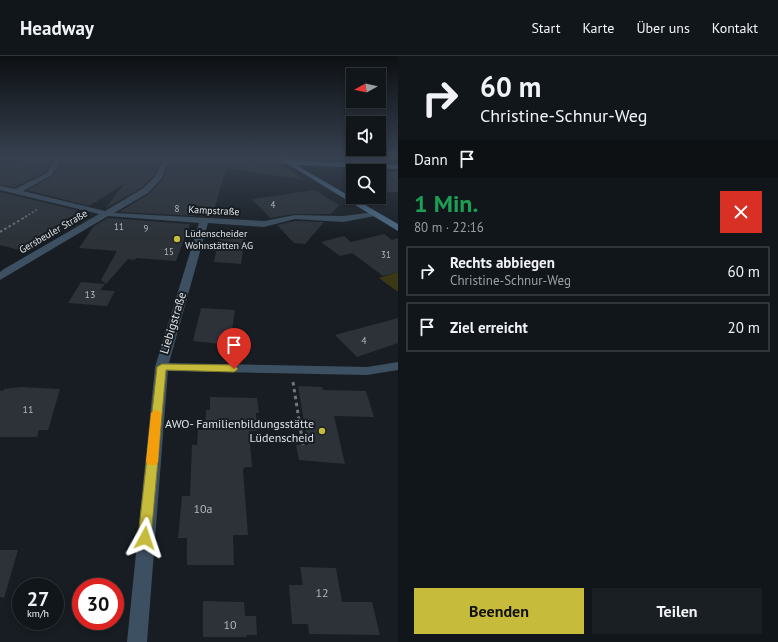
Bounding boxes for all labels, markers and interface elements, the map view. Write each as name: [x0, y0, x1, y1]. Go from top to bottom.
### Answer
text: Headway: [20, 16, 94, 40]
text: Start: [531, 19, 560, 37]
text: Karte: [582, 19, 614, 37]
text: Über uns: [636, 19, 690, 37]
text: Kontakt: [712, 19, 758, 37]
north arrow: [346, 68, 386, 108]
map controls: [346, 68, 386, 204]
text: 60 m: [480, 68, 541, 105]
icon: right: [414, 72, 466, 124]
text: Christine-Schnur-Weg: [480, 104, 647, 127]
button: sound: [346, 116, 386, 156]
icon: arrive: [456, 148, 478, 170]
text: Dann: [414, 150, 448, 169]
button: search: [346, 164, 386, 204]
text: 1 Min.: [414, 188, 478, 219]
button: close: [720, 191, 762, 233]
house number: 4: [271, 199, 276, 210]
house number: 8: [175, 203, 180, 214]
street label: Kampstraße: [188, 203, 240, 218]
street label: Gersbeuler Straße: [17, 207, 90, 256]
text: 80 m · 22:16: [414, 219, 484, 236]
house number: 11: [114, 221, 124, 232]
house number: 9: [144, 223, 149, 234]
place label: Lüdenscheider Wohnstätten AG: [185, 227, 253, 252]
marker: Lüdenscheider Wohnstätten AG: [172, 234, 182, 244]
house number: 15: [164, 246, 174, 257]
house number: 31: [381, 249, 391, 260]
text: Rechts abbiegen: [450, 253, 555, 272]
icon: right: [416, 260, 438, 282]
text: 60 m: [727, 262, 760, 281]
text: Christine-Schnur-Weg: [450, 272, 571, 289]
house number: 13: [85, 288, 95, 301]
street label: Liebigstraße: [156, 290, 189, 356]
icon: arrive: [416, 316, 438, 338]
text: Ziel erreicht: [450, 318, 528, 337]
text: 20 m: [727, 318, 760, 337]
pin: [217, 328, 251, 369]
icon: arrive: [223, 334, 245, 356]
house number: 4: [361, 334, 367, 347]
house number: 11: [23, 403, 33, 416]
place label: AWO- Familienbildungsstätte Lüdenscheid: [165, 416, 314, 445]
marker: AWO- Familienbildungsstätte Lüdenscheid: [317, 426, 327, 436]
house number: 10a: [193, 501, 213, 516]
position arrow: [124, 517, 166, 559]
speed limit sign: 30: [72, 578, 124, 630]
house number: 12: [315, 585, 329, 600]
text: 27: [27, 586, 49, 612]
button: Beenden: [414, 588, 584, 634]
button: Teilen: [592, 588, 762, 634]
text: km/h: [27, 607, 49, 620]
house number: 10: [223, 617, 237, 632]

